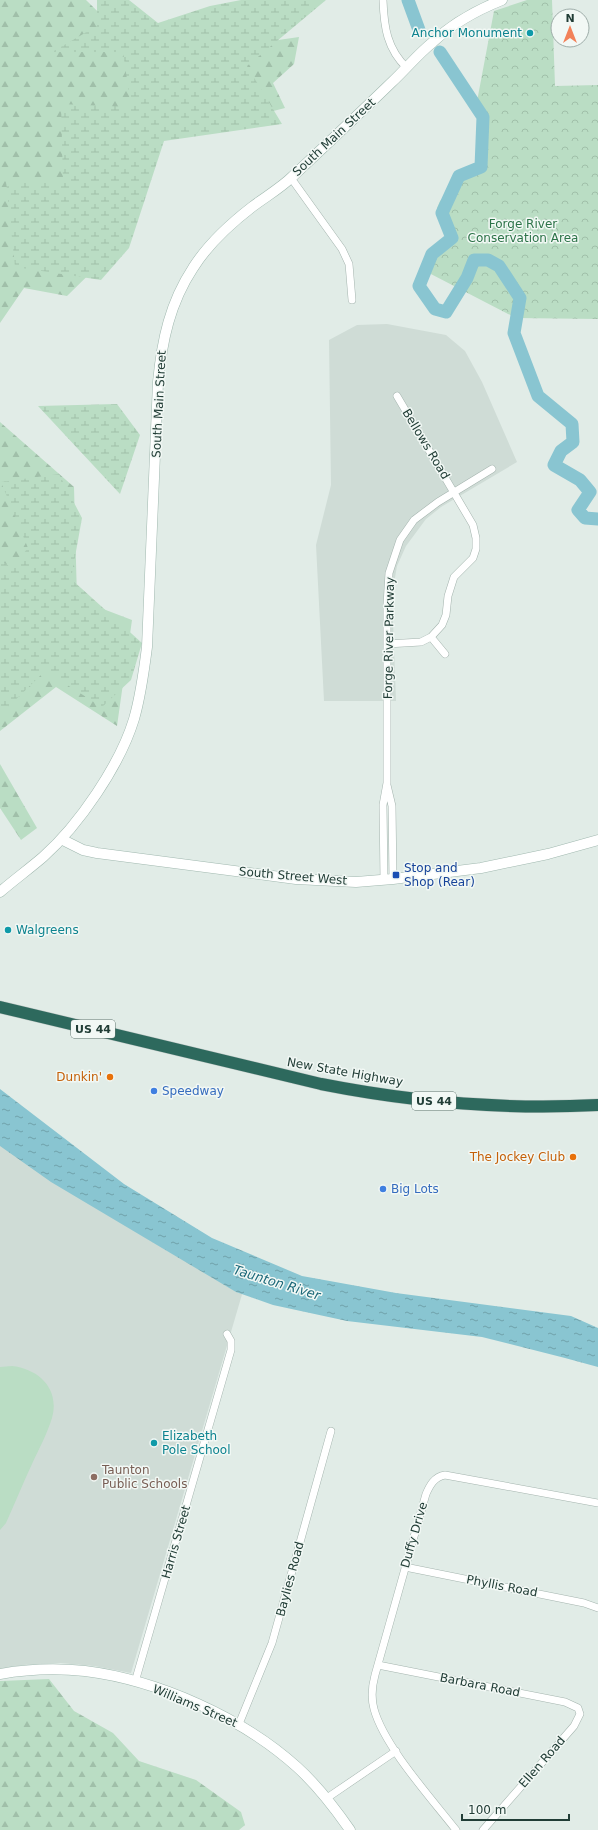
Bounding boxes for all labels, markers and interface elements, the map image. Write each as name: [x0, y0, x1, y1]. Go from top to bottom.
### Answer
north arrow: [550, 8, 590, 48]
text: N: [565, 12, 575, 25]
place label: Anchor Monument: [412, 26, 522, 40]
marker: Anchor Monument: [525, 28, 535, 38]
street label: South Main Street: [290, 95, 378, 179]
park label: Forge River Conservation Area: [468, 217, 578, 245]
street label: South Main Street: [149, 350, 169, 458]
street label: Bellows Road: [399, 406, 453, 482]
street label: Forge River Parkway: [381, 577, 397, 699]
place label: Stop and Shop (Rear): [404, 861, 475, 889]
street label: South Street West: [238, 864, 348, 888]
marker: Stop and Shop (Rear): [391, 870, 401, 880]
place label: Walgreens: [16, 923, 79, 937]
marker: Walgreens: [3, 925, 13, 935]
road number: US 44: [71, 1020, 115, 1038]
street label: New State Highway: [286, 1055, 404, 1089]
place label: Dunkin': [56, 1070, 102, 1084]
marker: Dunkin': [105, 1072, 115, 1082]
place label: Speedway: [162, 1084, 224, 1098]
marker: Speedway: [149, 1086, 159, 1096]
road number: US 44: [412, 1092, 456, 1110]
place label: The Jockey Club: [469, 1150, 565, 1164]
marker: The Jockey Club: [568, 1152, 578, 1162]
place label: Big Lots: [391, 1182, 439, 1196]
marker: Big Lots: [378, 1184, 388, 1194]
water label: Taunton River: [232, 1262, 324, 1303]
place label: Elizabeth Pole School: [162, 1429, 231, 1457]
marker: Elizabeth Pole School: [149, 1438, 159, 1448]
place label: Taunton Public Schools: [101, 1463, 187, 1491]
marker: Taunton Public Schools: [89, 1472, 99, 1482]
street label: Duffy Drive: [398, 1500, 430, 1570]
street label: Harris Street: [159, 1503, 193, 1580]
street label: Baylies Road: [273, 1540, 307, 1618]
street label: Phyllis Road: [465, 1572, 539, 1600]
street label: Barbara Road: [439, 1670, 521, 1700]
street label: Williams Street: [151, 1682, 240, 1730]
street label: Ellen Road: [516, 1734, 568, 1790]
scale bar: [462, 1796, 569, 1822]
text: 100 m: [468, 1803, 506, 1817]

